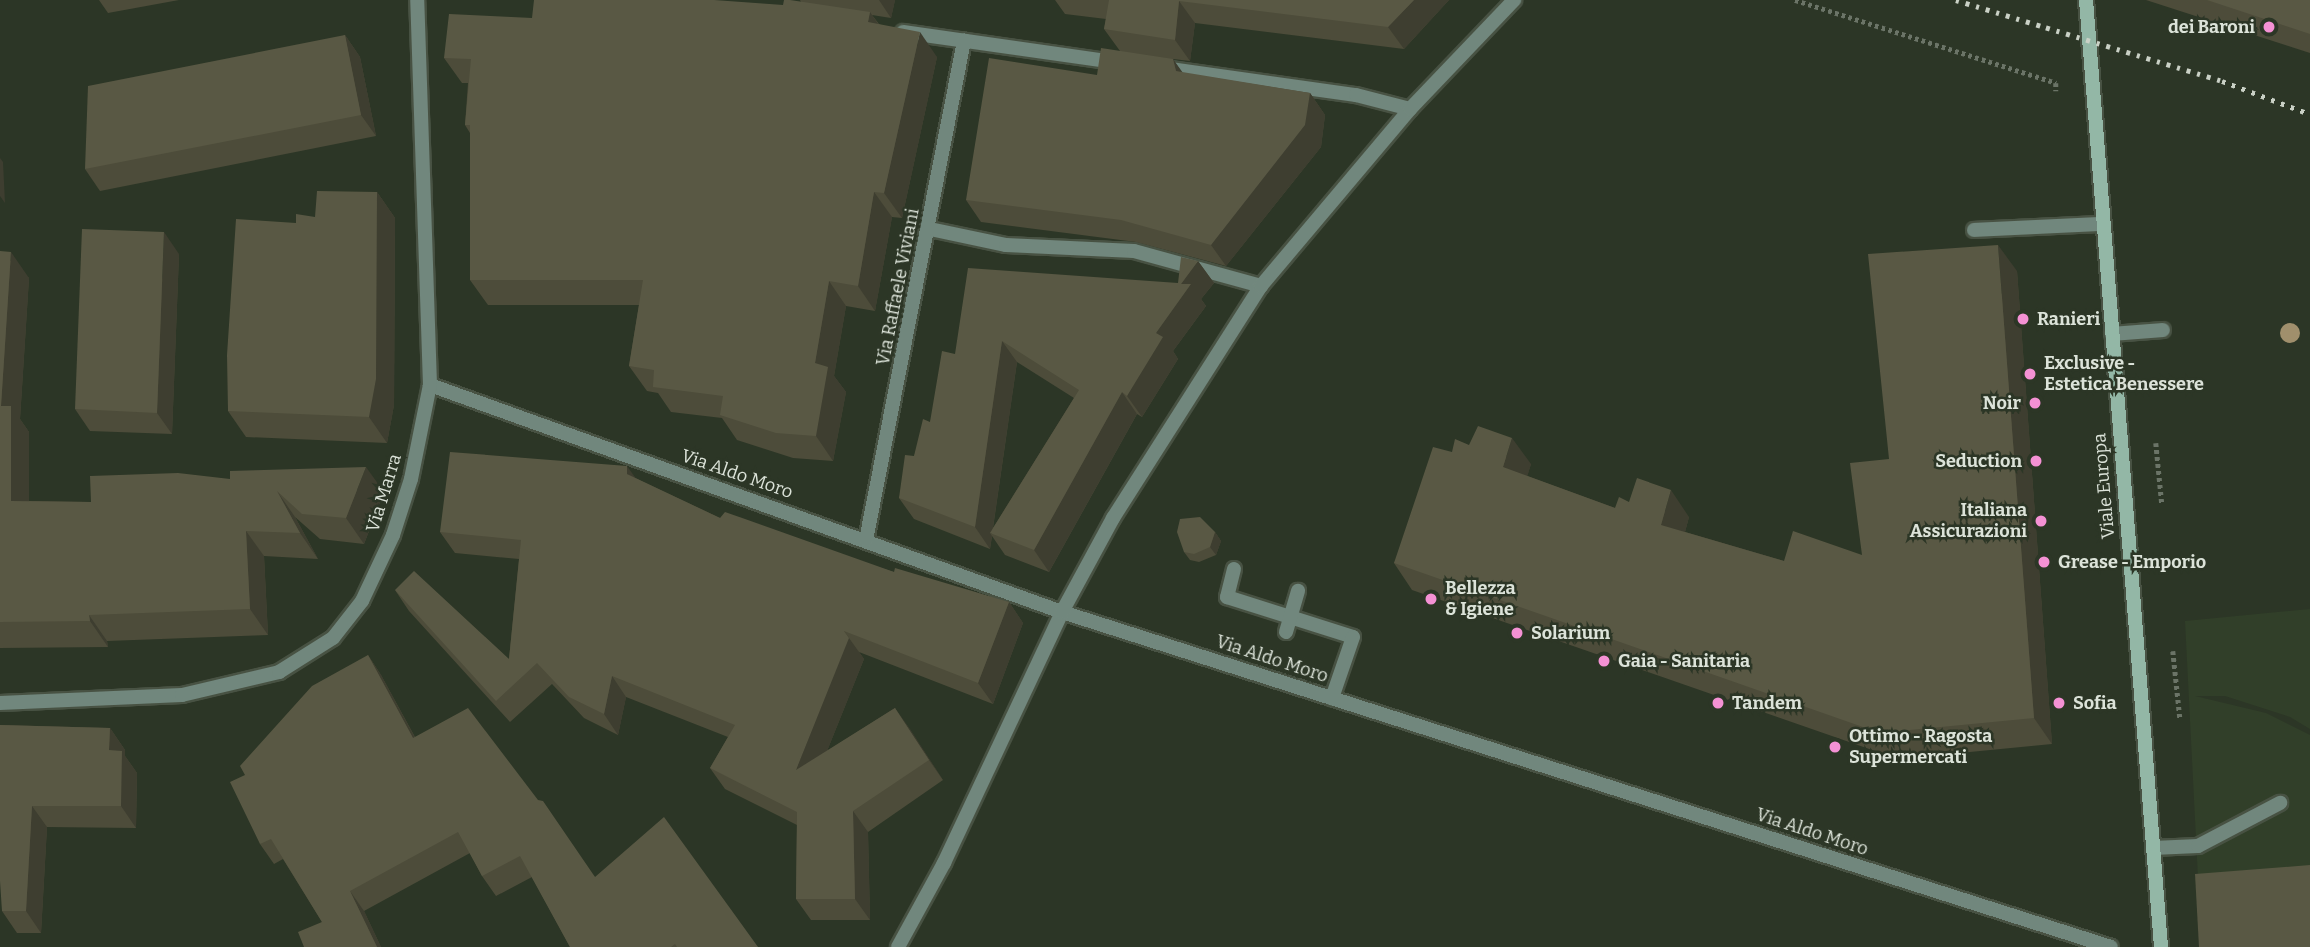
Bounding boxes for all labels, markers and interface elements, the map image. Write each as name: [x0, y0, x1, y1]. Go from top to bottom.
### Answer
place label: dei Baroni: [2168, 16, 2255, 38]
marker: dei Baroni: [2261, 19, 2277, 35]
street label: Via Raffaele Viviani: [872, 206, 924, 368]
place label: Ranieri: [2037, 308, 2100, 330]
marker: Ranieri: [2015, 311, 2031, 327]
place label: Exclusive - Estetica Benessere: [2044, 353, 2204, 396]
marker: Exclusive - Estetica Benessere: [2022, 366, 2038, 382]
place label: Noir: [1983, 392, 2021, 414]
marker: Noir: [2027, 395, 2043, 411]
street label: Viale Europa: [2089, 432, 2119, 540]
street label: Via Aldo Moro: [678, 445, 796, 503]
place label: Seduction: [1935, 450, 2022, 472]
street label: Via Marra: [362, 451, 406, 535]
marker: Seduction: [2028, 453, 2044, 469]
place label: Italiana Assicurazioni: [1910, 500, 2027, 542]
marker: Italiana Assicurazioni: [2033, 513, 2049, 529]
place label: Grease - Emporio: [2058, 551, 2206, 573]
marker: Grease - Emporio: [2036, 554, 2052, 570]
place label: Bellezza & Igiene: [1445, 578, 1516, 620]
marker: Bellezza & Igiene: [1423, 591, 1439, 607]
place label: Solarium: [1531, 622, 1610, 644]
marker: Solarium: [1509, 625, 1525, 641]
street label: Via Aldo Moro: [1213, 631, 1331, 687]
place label: Gaia - Sanitaria: [1618, 650, 1750, 672]
marker: Gaia - Sanitaria: [1596, 653, 1612, 669]
place label: Tandem: [1732, 692, 1802, 714]
place label: Sofia: [2073, 692, 2117, 714]
marker: Tandem: [1710, 695, 1726, 711]
marker: Sofia: [2051, 695, 2067, 711]
place label: Ottimo - Ragosta Supermercati: [1849, 726, 1992, 768]
marker: Ottimo - Ragosta Supermercati: [1827, 739, 1843, 755]
street label: Via Aldo Moro: [1753, 804, 1871, 860]

